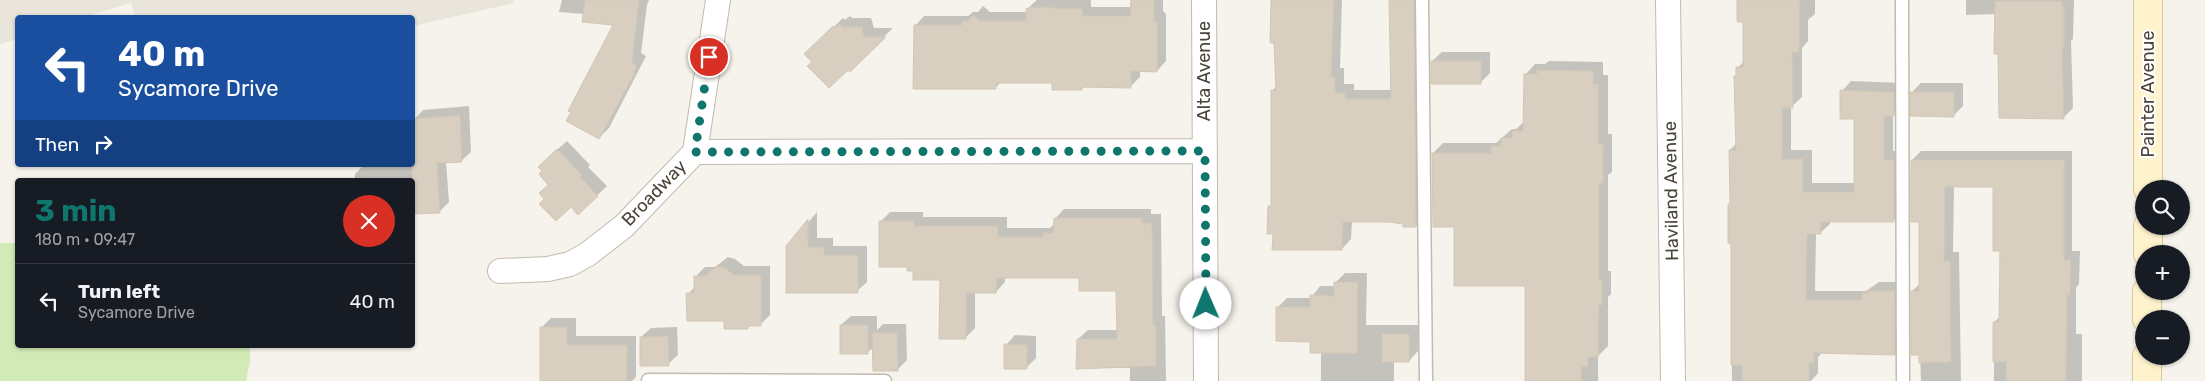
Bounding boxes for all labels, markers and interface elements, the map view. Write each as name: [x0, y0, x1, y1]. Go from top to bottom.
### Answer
street label: Alta Avenue: [1193, 21, 1215, 121]
street label: Painter Avenue: [2137, 31, 2159, 157]
text: 40 m: [118, 33, 205, 75]
icon: left: [35, 35, 100, 100]
pin: [688, 36, 730, 78]
icon: arrive: [695, 43, 723, 71]
text: Sycamore Drive: [118, 75, 279, 102]
street label: Haviland Avenue: [1659, 121, 1683, 261]
icon: right: [89, 130, 117, 158]
text: Then: [35, 133, 79, 156]
street label: Broadway: [617, 155, 691, 231]
map controls: [2135, 180, 2190, 365]
button: search: [2135, 180, 2190, 235]
text: 3 min: [35, 193, 117, 229]
button: close: [343, 195, 395, 247]
text: 180 m · 09:47: [35, 230, 135, 249]
button: +: [2135, 245, 2190, 300]
position arrow: [1179, 277, 1231, 329]
text: Turn left: [78, 280, 160, 303]
icon: left: [35, 287, 63, 315]
text: 40 m: [350, 290, 395, 313]
text: Sycamore Drive: [78, 303, 195, 322]
button: −: [2135, 310, 2190, 365]

